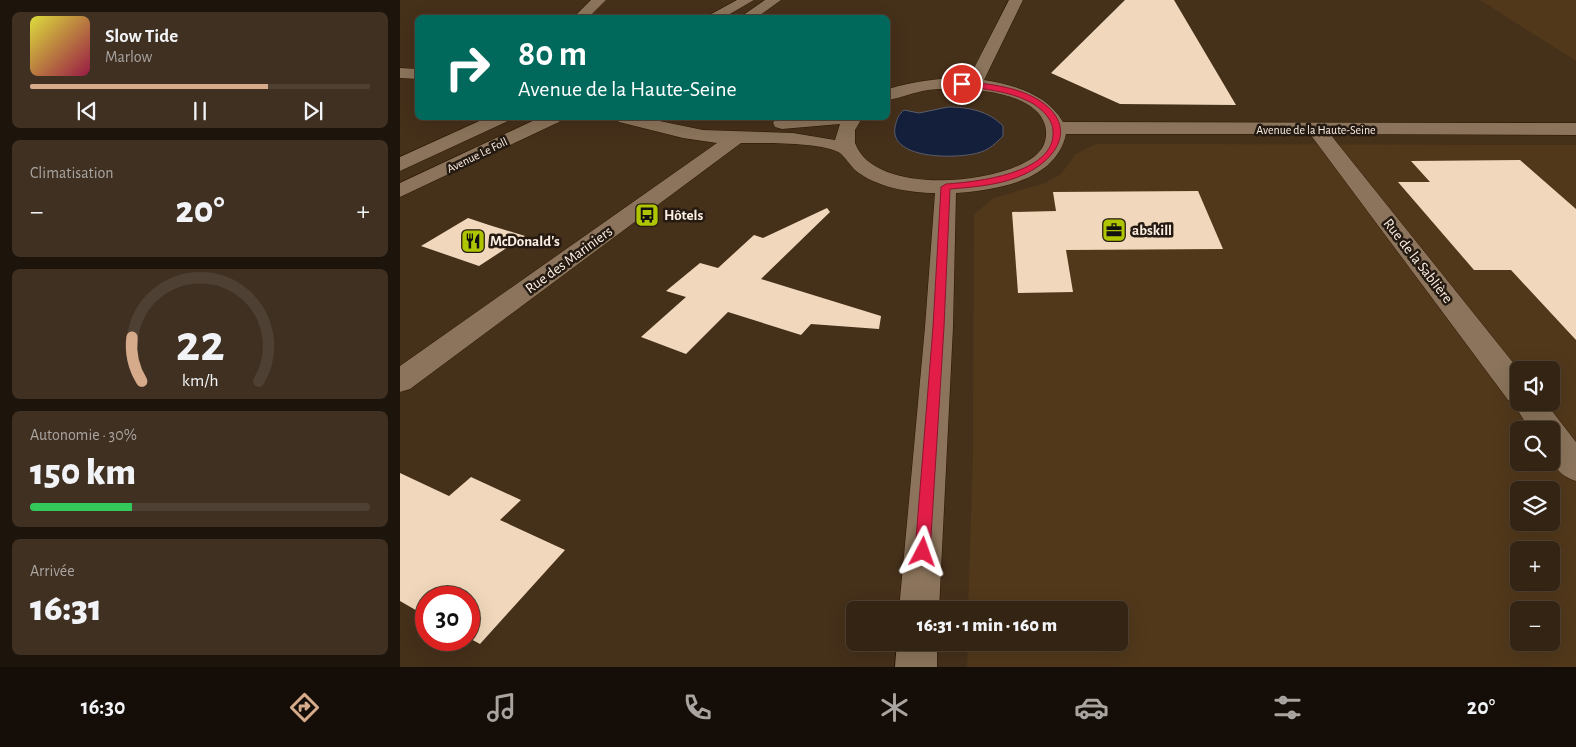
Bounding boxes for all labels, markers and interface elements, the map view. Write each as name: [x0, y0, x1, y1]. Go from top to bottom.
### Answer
text: Slow Tide: [105, 27, 178, 46]
icon: right: [435, 35, 500, 100]
text: 80 m: [518, 37, 587, 72]
text: Marlow: [105, 49, 152, 65]
pin: [941, 63, 983, 105]
icon: arrive: [948, 70, 976, 98]
text: Avenue de la Haute-Seine: [518, 78, 737, 100]
icon: previous: [73, 97, 101, 125]
icon: pause: [186, 97, 214, 125]
icon: next: [299, 97, 327, 125]
street label: Avenue de la Haute-Seine: [1256, 124, 1376, 136]
street label: Avenue Le Foll: [445, 135, 509, 175]
text: Climatisation: [30, 165, 114, 181]
text: 20°: [176, 192, 224, 230]
text: −: [30, 198, 43, 226]
text: +: [357, 198, 370, 226]
bus stop icon: Hôtels: [634, 202, 660, 228]
place label: Hôtels: [664, 208, 703, 223]
street label: Rue de la Sablière: [1380, 216, 1456, 306]
office icon: abskill: [1101, 217, 1127, 243]
place label: abskill: [1132, 223, 1172, 238]
street label: Rue des Mariniers: [523, 224, 615, 296]
restaurant icon: McDonald's: [460, 228, 486, 254]
place label: McDonald's: [490, 234, 560, 249]
text: 22: [176, 318, 224, 370]
map controls: [1510, 361, 1560, 651]
button: sound: [1510, 361, 1560, 411]
text: km/h: [182, 372, 218, 390]
button: search: [1510, 421, 1560, 471]
text: Autonomie · 30%: [30, 427, 137, 443]
text: 150 km: [30, 454, 136, 492]
button: layers: [1510, 481, 1560, 531]
position arrow: [896, 525, 948, 577]
button: +: [1510, 541, 1560, 591]
text: Arrivée: [30, 563, 75, 579]
speed limit sign: 30: [415, 586, 480, 651]
text: 16:31: [30, 590, 102, 628]
button: −: [1510, 601, 1560, 651]
text: 16:31 · 1 min · 160 m: [917, 616, 1057, 635]
icon: directions: [287, 690, 322, 725]
icon: music: [484, 690, 519, 725]
icon: phone: [680, 690, 715, 725]
icon: climate: [877, 690, 912, 725]
icon: car: [1074, 690, 1109, 725]
icon: filters: [1270, 690, 1305, 725]
text: 16:30: [81, 696, 125, 718]
text: 20°: [1467, 696, 1495, 718]

